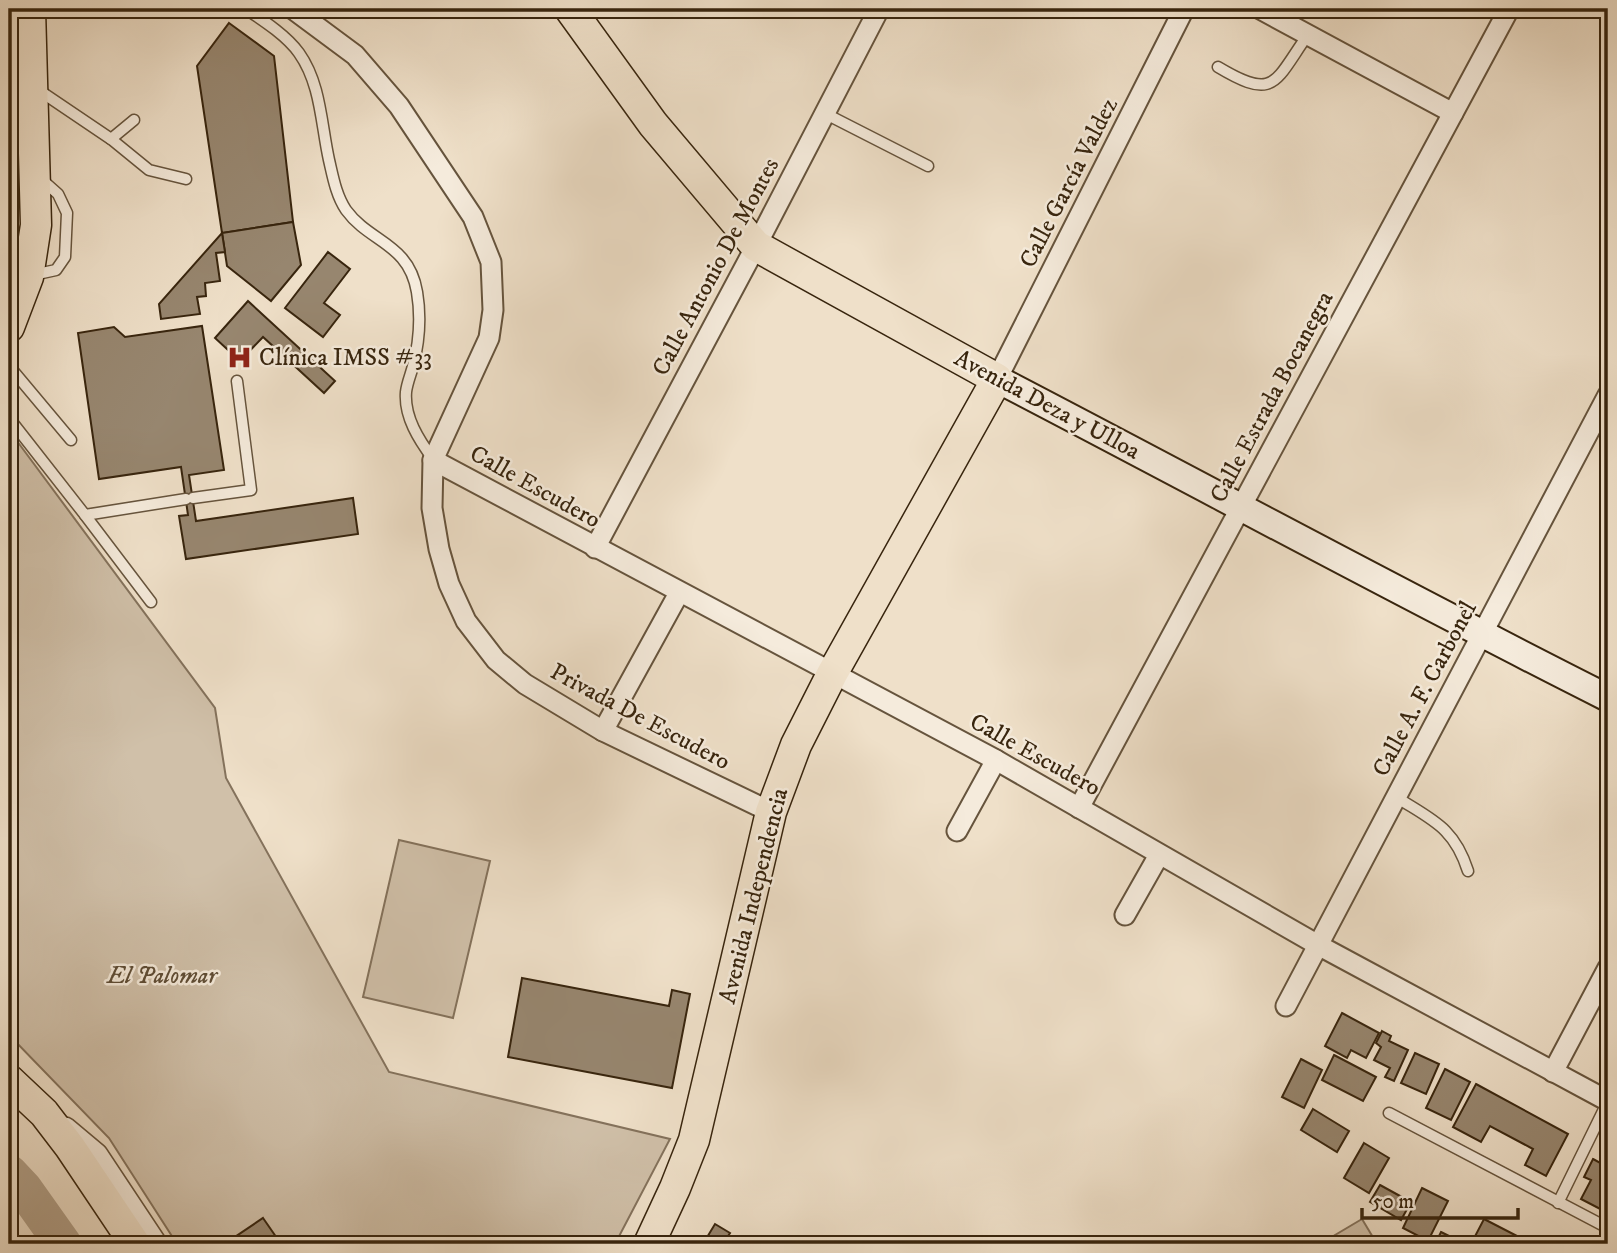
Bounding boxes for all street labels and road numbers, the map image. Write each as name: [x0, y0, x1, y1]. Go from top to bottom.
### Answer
street label: Calle García Valdez: [1013, 92, 1125, 273]
street label: Calle Antonio De Montes: [646, 153, 786, 381]
street label: Calle Estrada Bocanegra: [1204, 285, 1341, 508]
street label: Avenida Deza y Ulloa: [949, 343, 1146, 467]
street label: Calle Escudero: [464, 439, 606, 535]
street label: Calle A. F. Carbonel: [1366, 596, 1484, 782]
street label: Privada De Escudero: [545, 657, 735, 777]
street label: Calle Escudero: [964, 707, 1106, 803]
street label: Avenida Independencia: [713, 784, 795, 1007]

